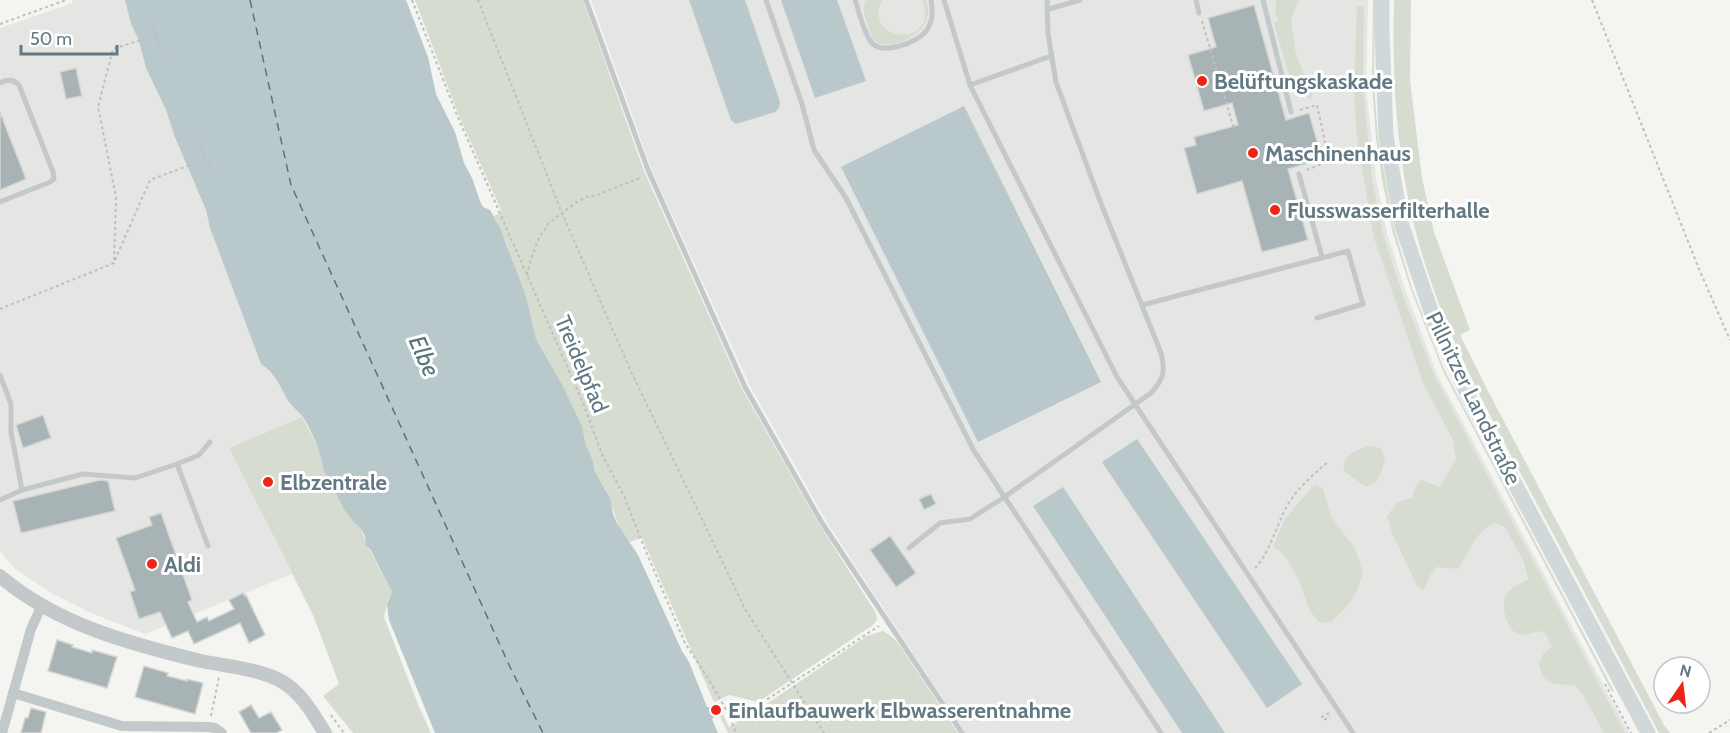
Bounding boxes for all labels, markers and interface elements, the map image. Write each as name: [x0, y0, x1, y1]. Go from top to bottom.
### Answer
scale bar: [21, 18, 117, 56]
text: 50 m: [30, 28, 72, 50]
place label: Belüftungskaskade: [1214, 68, 1393, 95]
marker: Belüftungskaskade: [1195, 74, 1209, 88]
place label: Maschinenhaus: [1265, 140, 1411, 167]
marker: Maschinenhaus: [1246, 146, 1260, 160]
place label: Flusswasserfilterhalle: [1287, 197, 1490, 224]
marker: Flusswasserfilterhalle: [1268, 203, 1282, 217]
street label: Pillnitzer Landstraße: [1420, 307, 1527, 489]
street label: Treidelpfad: [549, 311, 614, 417]
water label: Elbe: [403, 331, 446, 381]
place label: Elbzentrale: [280, 469, 387, 496]
marker: Elbzentrale: [261, 475, 275, 489]
place label: Aldi: [164, 551, 201, 578]
marker: Aldi: [145, 557, 159, 571]
north arrow: [1652, 655, 1712, 715]
text: N: [1678, 660, 1693, 682]
place label: Einlaufbauwerk Elbwasserentnahme: [728, 697, 1071, 724]
marker: Einlaufbauwerk Elbwasserentnahme: [709, 703, 723, 717]

